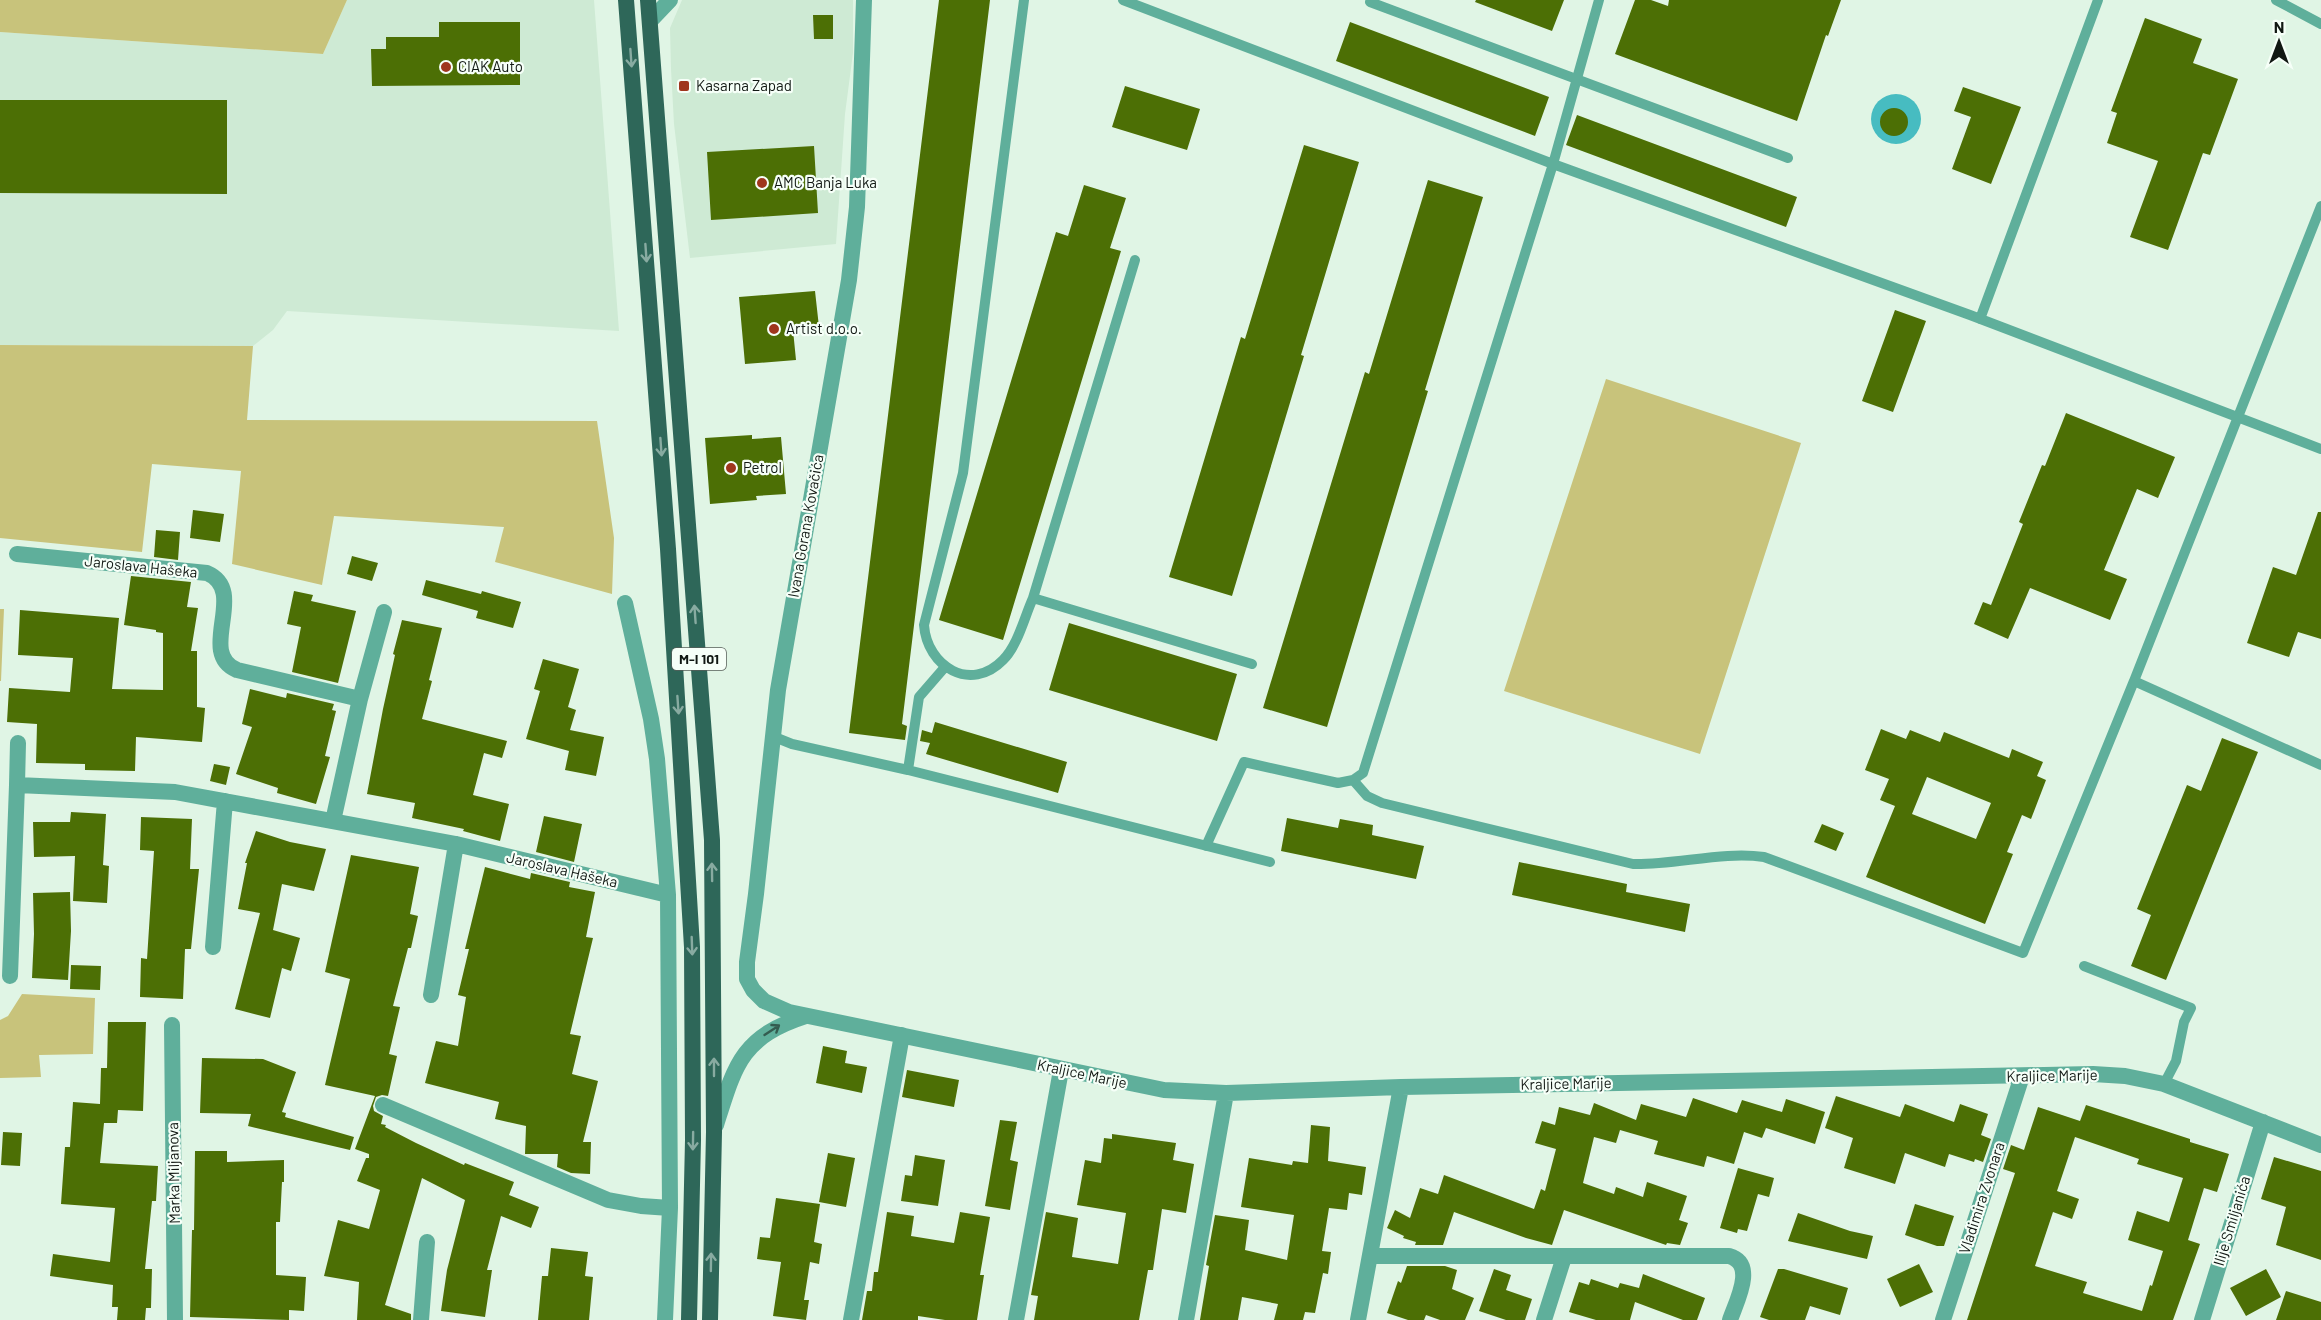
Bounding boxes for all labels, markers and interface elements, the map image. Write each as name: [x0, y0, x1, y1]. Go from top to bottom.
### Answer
north arrow: [2249, 12, 2309, 72]
text: N: [2274, 17, 2284, 36]
one-way arrow: [626, 48, 637, 68]
place label: CIAK Auto: [458, 57, 523, 75]
marker: CIAK Auto: [439, 60, 453, 74]
place label: Kasarna Zapad: [696, 76, 792, 94]
marker: Kasarna Zapad: [677, 79, 691, 93]
place label: AMC Banja Luka: [774, 173, 877, 191]
marker: AMC Banja Luka: [755, 176, 769, 190]
one-way arrow: [641, 242, 652, 262]
place label: Artist d.o.o.: [786, 319, 862, 337]
marker: Artist d.o.o.: [767, 322, 781, 336]
one-way arrow: [655, 437, 666, 457]
street label: Ivana Gorana Kovačića: [784, 453, 826, 599]
place label: Petrol: [743, 458, 782, 476]
marker: Petrol: [724, 461, 738, 475]
street label: Jaroslava Hašeka: [84, 551, 198, 581]
one-way arrow: [689, 605, 700, 625]
road number: M-I 101: [672, 648, 726, 670]
one-way arrow: [673, 694, 684, 714]
street label: Jaroslava Hašeka: [505, 847, 620, 891]
one-way arrow: [707, 862, 718, 882]
one-way arrow: [687, 936, 698, 956]
one-way arrow: [763, 1023, 780, 1035]
street label: Kraljice Marije: [1036, 1055, 1129, 1091]
one-way arrow: [708, 1057, 720, 1077]
street label: Kraljice Marije: [2006, 1065, 2098, 1085]
street label: Kraljice Marije: [1520, 1073, 1612, 1093]
street label: Marka Miljanova: [163, 1122, 183, 1224]
one-way arrow: [687, 1131, 699, 1151]
street label: Vladimira Zvonara: [1955, 1140, 2008, 1256]
street label: Ilije Smiljanića: [2209, 1174, 2253, 1268]
one-way arrow: [705, 1252, 717, 1272]

